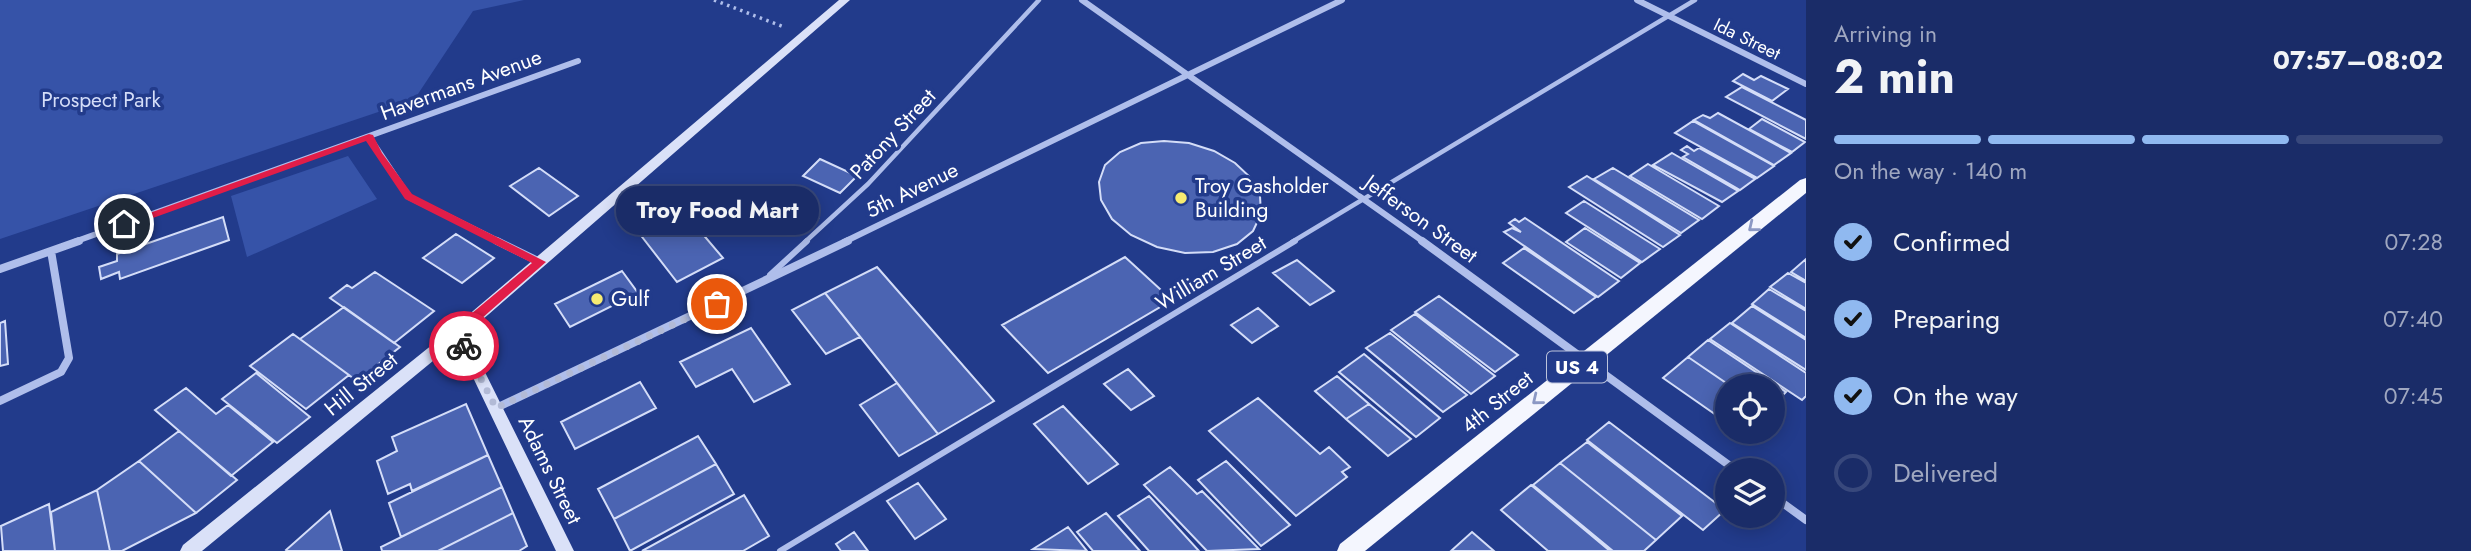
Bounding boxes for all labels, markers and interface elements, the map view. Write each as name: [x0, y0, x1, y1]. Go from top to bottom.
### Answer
street label: Ida Street: [1709, 12, 1786, 67]
text: Arriving in: [1834, 17, 1937, 51]
text: 07:57–08:02: [2273, 41, 2443, 79]
street label: Havermans Avenue: [376, 42, 546, 128]
text: 2 min: [1834, 44, 1955, 110]
street label: Patony Street: [843, 82, 943, 186]
park label: Prospect Park: [41, 85, 161, 115]
text: On the way · 140 m: [1834, 154, 2027, 188]
street label: 5th Avenue: [861, 155, 964, 225]
street label: Jefferson Street: [1356, 166, 1484, 270]
place label: Troy Gasholder Building: [1195, 171, 1330, 225]
callout: Troy Food Mart: [616, 185, 818, 234]
marker: Troy Gasholder Building: [1173, 190, 1189, 206]
text: Troy Food Mart: [636, 193, 799, 227]
pin: [94, 194, 154, 254]
icon: home: [105, 205, 143, 243]
one-way arrow: [1748, 219, 1761, 231]
icon: check: [1834, 223, 1872, 261]
text: Confirmed: [1893, 223, 2010, 261]
text: 07:28: [2385, 225, 2443, 259]
street label: William Street: [1150, 228, 1272, 318]
pin: [687, 274, 747, 334]
place label: Gulf: [611, 284, 650, 314]
icon: bag: [698, 285, 736, 323]
marker: Gulf: [589, 291, 605, 307]
icon: check: [1834, 300, 1872, 338]
text: Preparing: [1893, 300, 2000, 338]
text: 07:40: [2383, 302, 2443, 336]
courier: [429, 311, 499, 381]
icon: bike: [445, 327, 483, 365]
street label: Hill Street: [318, 345, 404, 423]
road number: US 4: [1547, 352, 1607, 382]
street label: 4th Street: [1455, 364, 1539, 440]
map controls: [1715, 374, 1785, 528]
button: locate: [1715, 374, 1785, 444]
icon: check: [1834, 377, 1872, 415]
text: On the way: [1893, 377, 2018, 415]
text: 07:45: [2384, 379, 2443, 413]
one-way arrow: [1532, 391, 1544, 404]
street label: Adams Street: [511, 411, 589, 529]
text: Delivered: [1893, 454, 1998, 492]
button: layers: [1715, 458, 1785, 528]

